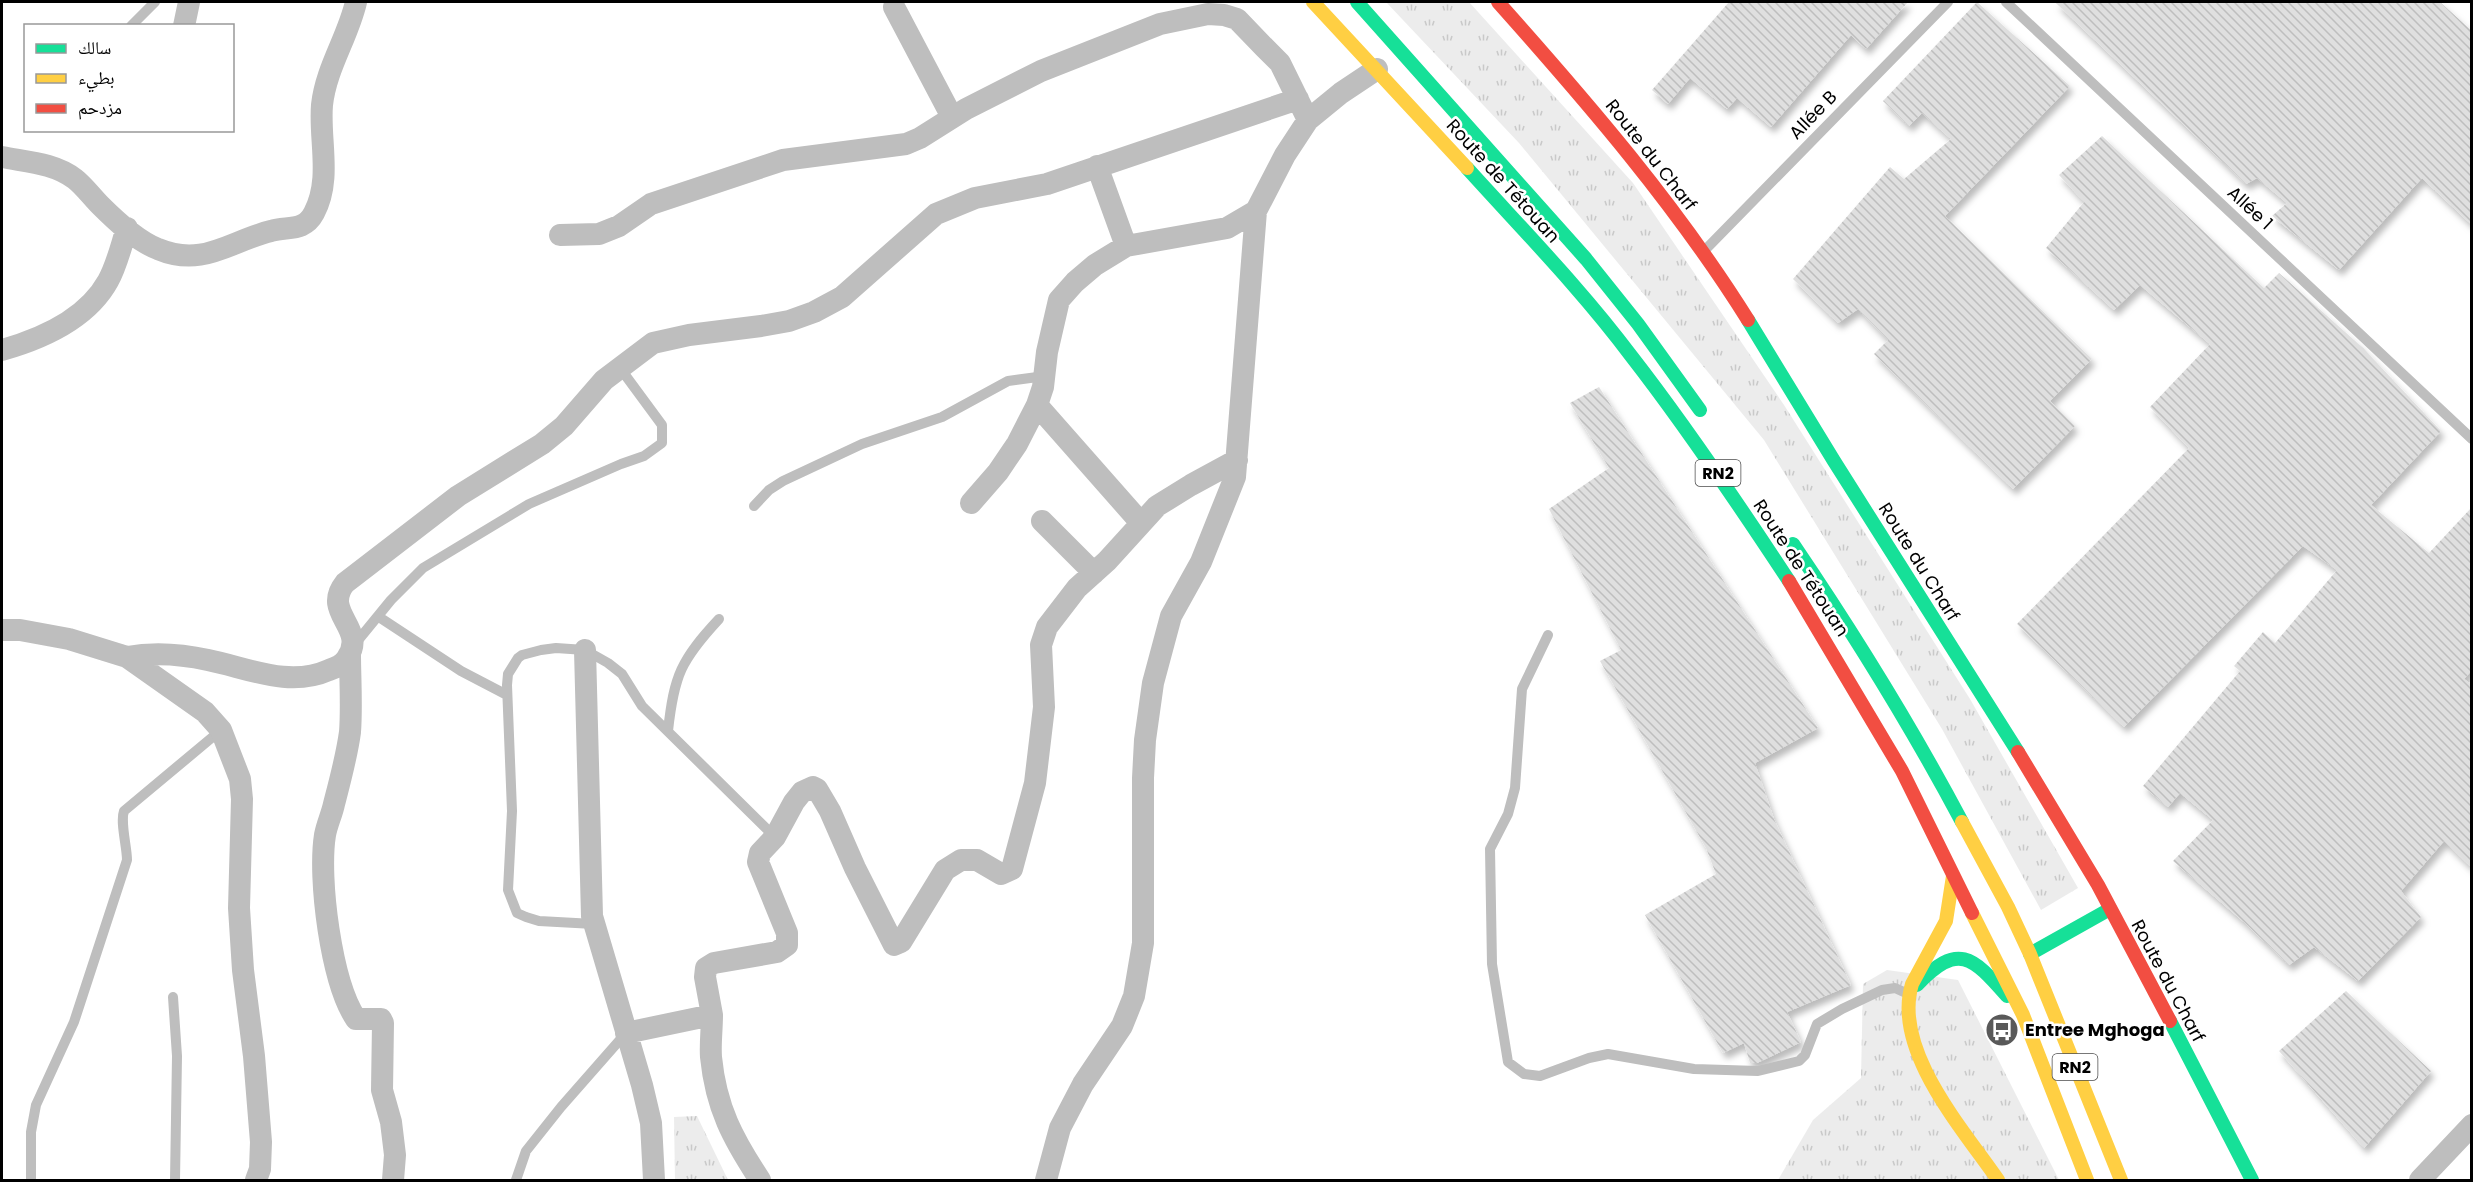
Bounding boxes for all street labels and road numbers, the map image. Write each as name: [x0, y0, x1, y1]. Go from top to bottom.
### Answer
street label: Allée B: [1783, 85, 1842, 145]
street label: Route du Charf: [1600, 94, 1703, 216]
street label: Route de Tétouan: [1441, 113, 1566, 248]
street label: Allée 1: [2222, 180, 2279, 235]
road number: RN2: [1696, 460, 1740, 486]
street label: Route de Tétouan: [1748, 494, 1855, 641]
street label: Route du Charf: [1873, 498, 1966, 626]
street label: Route du Charf: [2126, 915, 2211, 1046]
road number: RN2: [2052, 1054, 2098, 1080]

